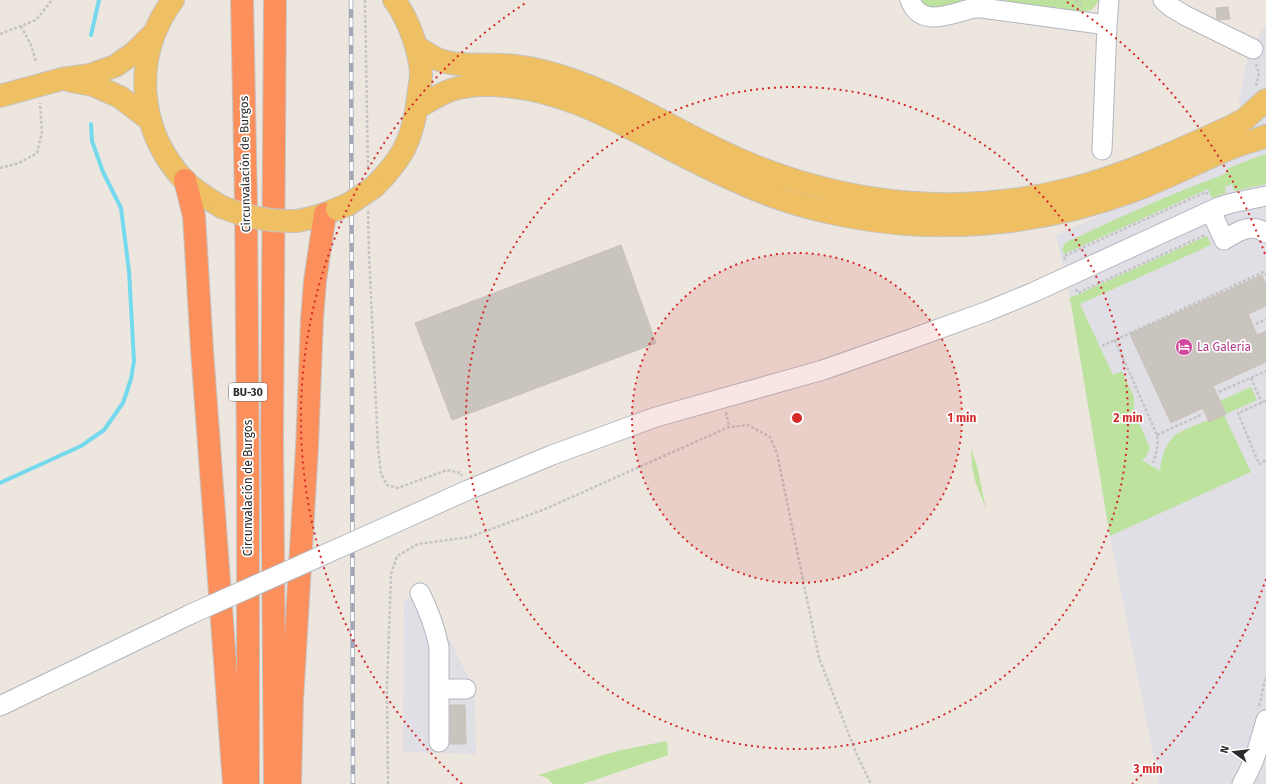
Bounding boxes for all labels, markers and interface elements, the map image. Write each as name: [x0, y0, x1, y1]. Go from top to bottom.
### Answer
street label: Circunvalación de Burgos: [237, 95, 253, 232]
hotel icon: La Galería: [1174, 337, 1194, 357]
place label: La Galería: [1197, 340, 1251, 354]
road number: BU-30: [229, 383, 267, 401]
centre of rings: [790, 411, 804, 425]
text: 1 min: [948, 411, 976, 425]
text: 2 min: [1113, 411, 1143, 425]
street label: Circunvalación de Burgos: [241, 419, 255, 556]
north arrow: [1214, 732, 1254, 772]
text: N: [1218, 744, 1232, 755]
text: 3 min: [1132, 762, 1163, 776]

